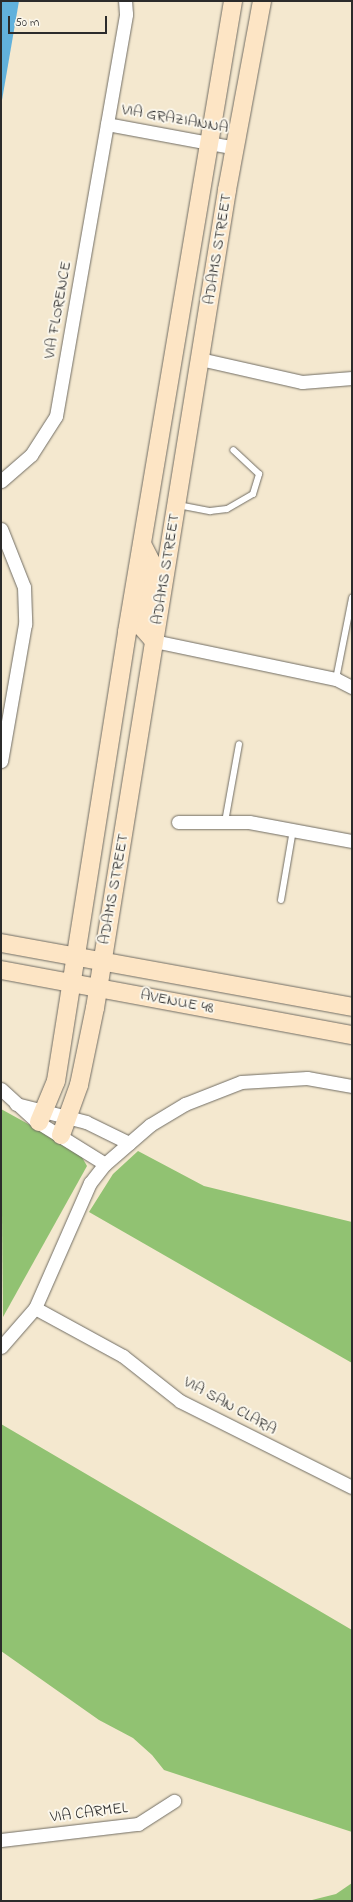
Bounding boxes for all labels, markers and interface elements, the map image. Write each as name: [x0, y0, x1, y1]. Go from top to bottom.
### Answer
scale bar: [10, 8, 109, 34]
text: 50 m: [15, 14, 39, 32]
street label: VIA GRAZIANNA: [120, 100, 230, 138]
street label: ADAMS STREET: [200, 192, 236, 306]
street label: VIA FLORENCE: [40, 260, 76, 360]
street label: ADAMS STREET: [148, 512, 184, 626]
street label: ADAMS STREET: [95, 832, 133, 946]
street label: AVENUE 48: [139, 985, 215, 1019]
street label: VIA SAN CLARA: [180, 1373, 280, 1439]
street label: VIA CARMEL: [49, 1799, 129, 1827]

